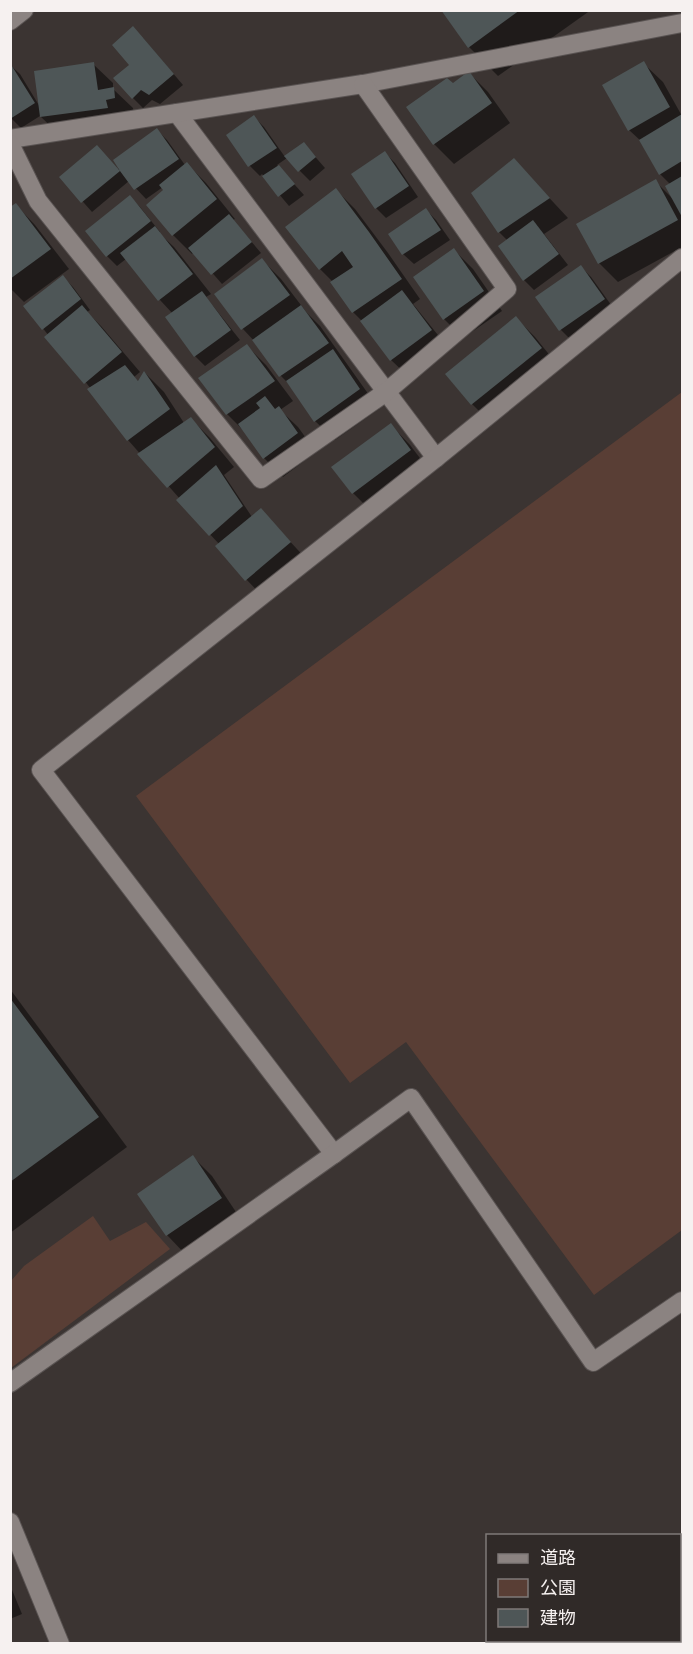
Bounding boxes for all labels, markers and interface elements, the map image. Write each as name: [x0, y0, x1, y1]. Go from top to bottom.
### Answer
legend: [486, 1534, 681, 1642]
text: 道路: [540, 1547, 576, 1568]
text: 公園: [540, 1577, 576, 1598]
text: 建物: [540, 1607, 576, 1628]

